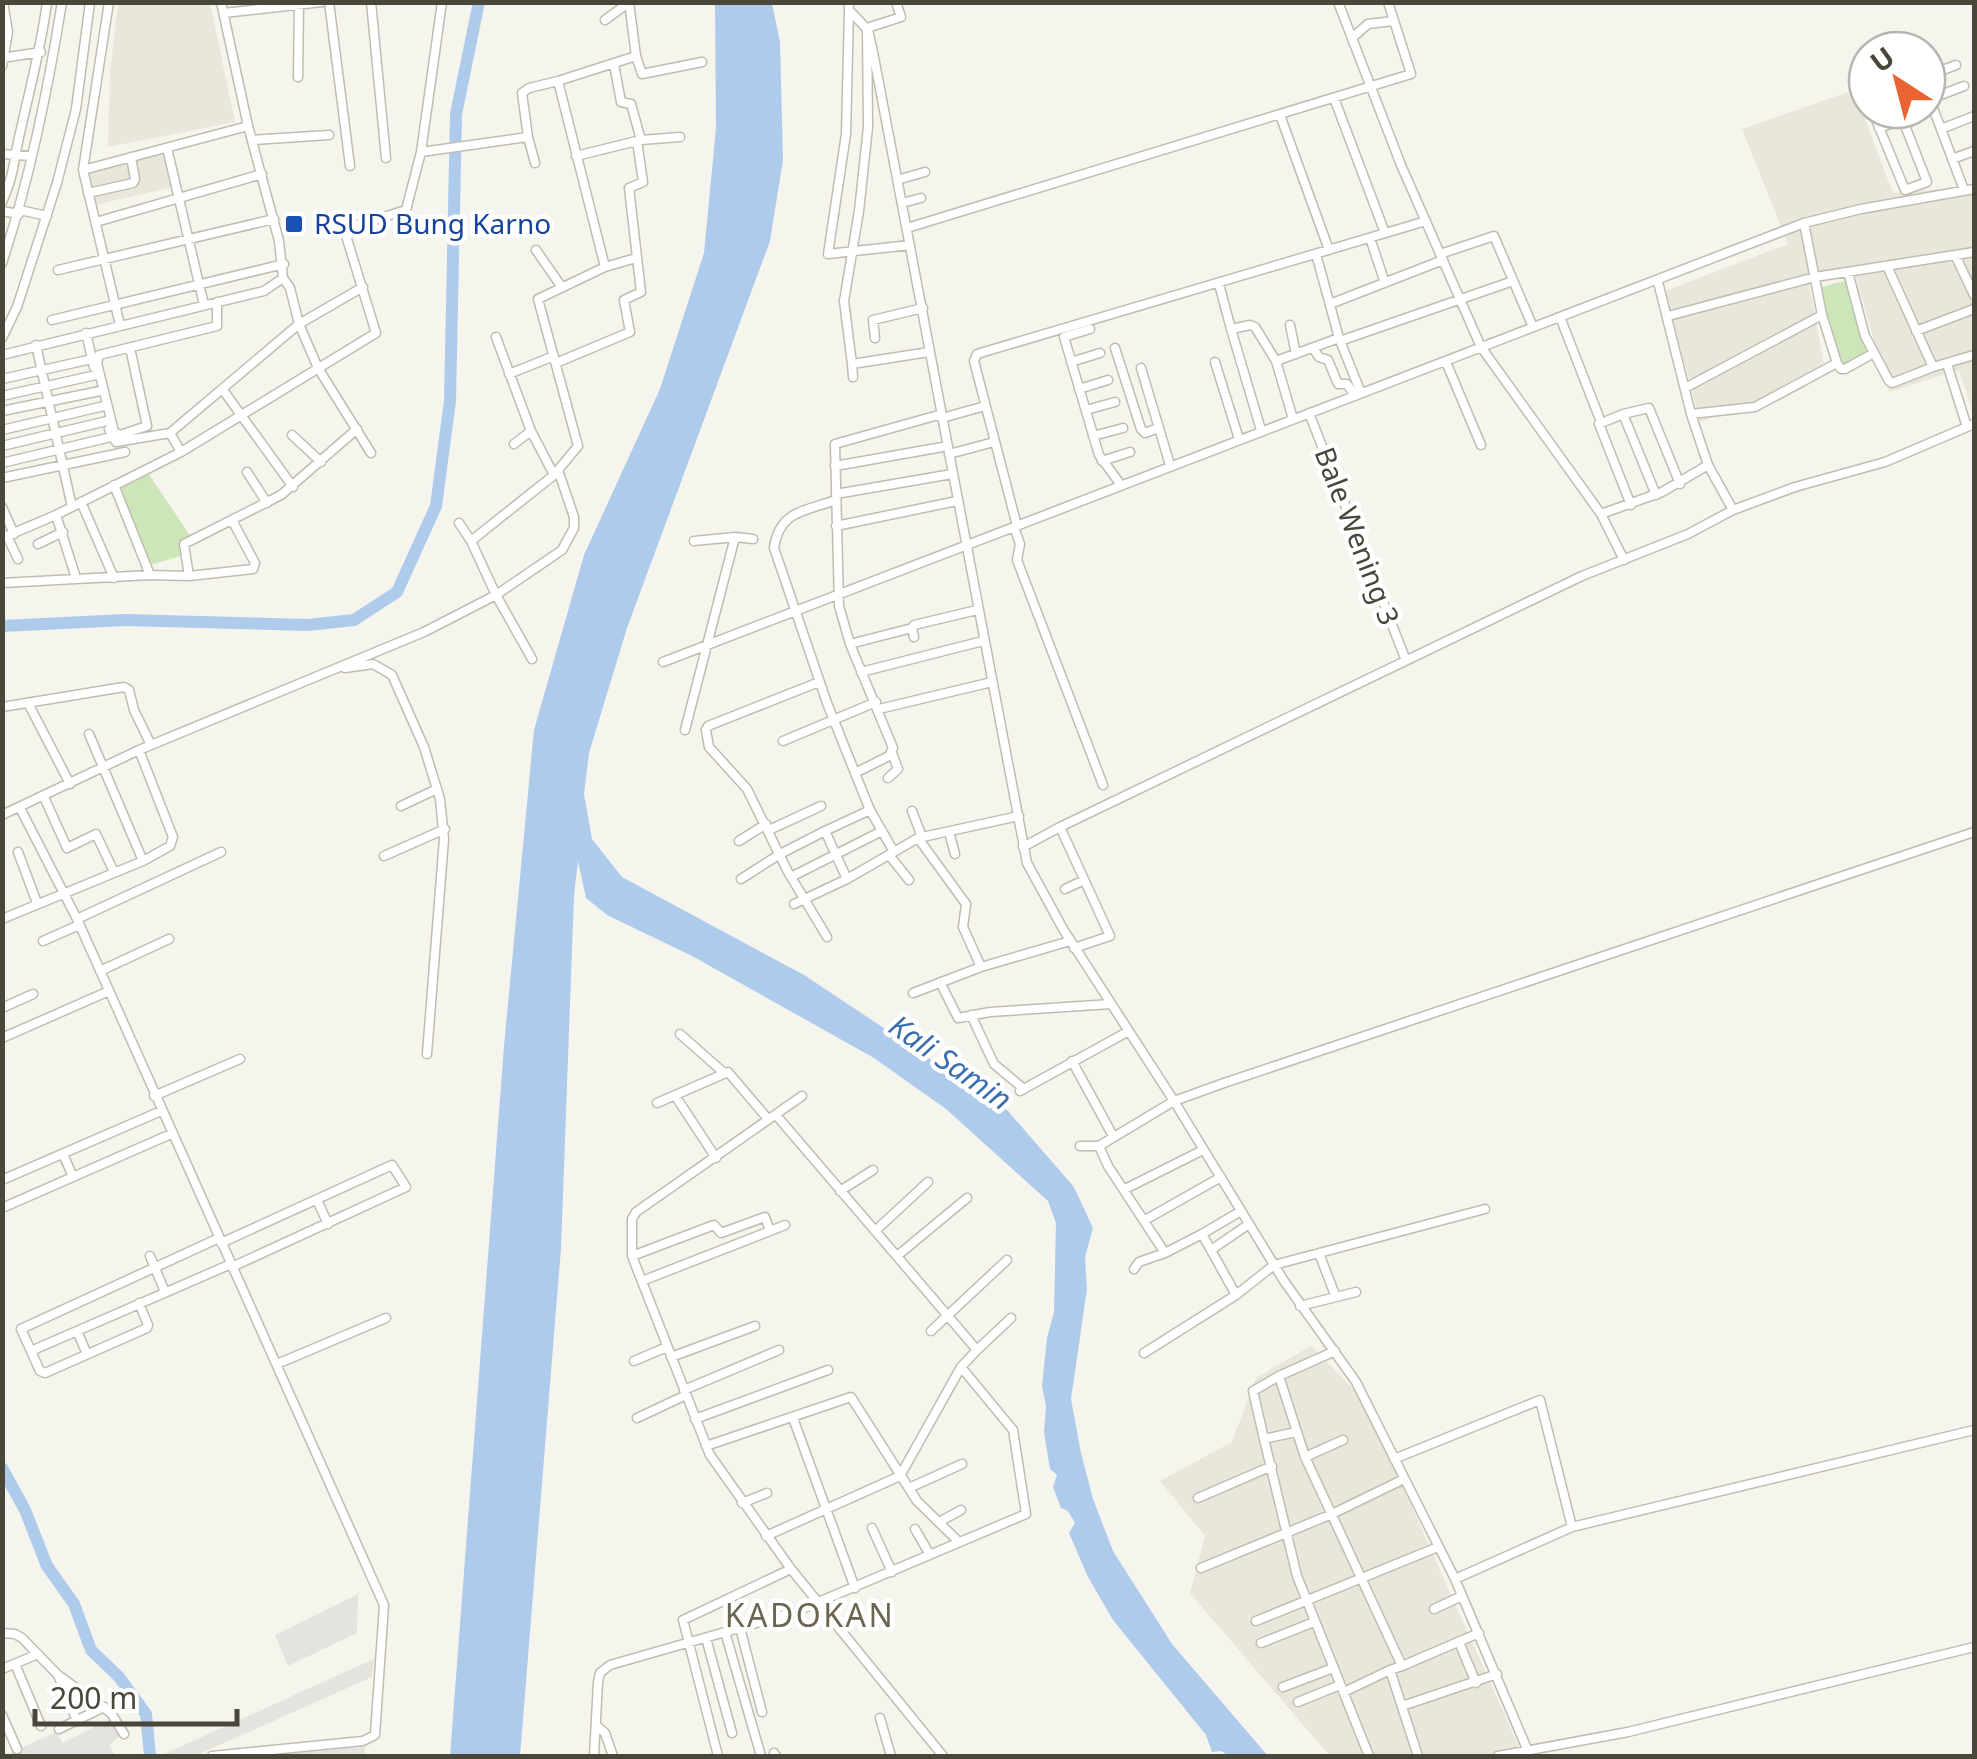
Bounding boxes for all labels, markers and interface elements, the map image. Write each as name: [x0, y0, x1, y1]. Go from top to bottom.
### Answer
north arrow: [1847, 30, 1947, 130]
text: U: [1862, 37, 1901, 81]
place label: RSUD Bung Karno: [314, 204, 551, 242]
marker: RSUD Bung Karno: [283, 213, 305, 235]
street label: Bale Wening 3: [1307, 441, 1409, 630]
water label: Kali Samin: [881, 1005, 1020, 1119]
district label: KADOKAN: [725, 1593, 895, 1636]
scale bar: [35, 1664, 238, 1726]
text: 200 m: [50, 1677, 137, 1718]

